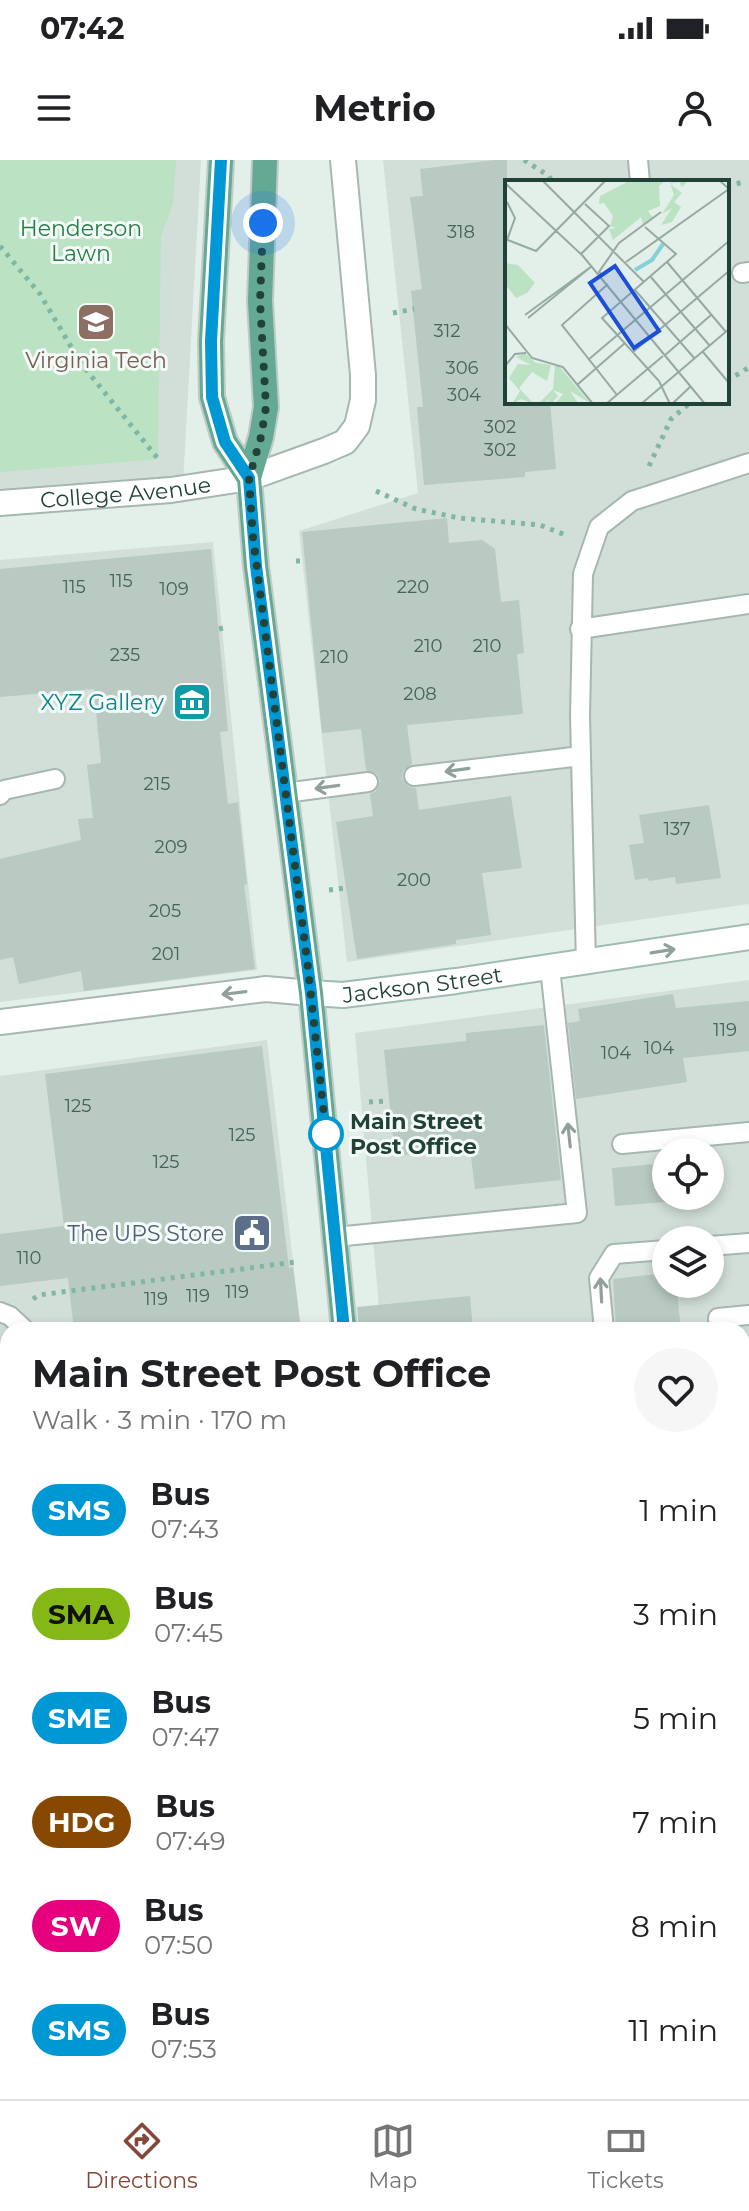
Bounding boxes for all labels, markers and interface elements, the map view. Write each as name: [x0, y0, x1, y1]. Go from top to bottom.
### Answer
text: 07:42: [40, 10, 125, 47]
icon: menu: [32, 86, 76, 130]
text: Metrio: [313, 86, 436, 130]
icon: person: [673, 86, 717, 130]
inset map: [505, 180, 729, 404]
your location: [243, 203, 283, 243]
park label: Henderson Lawn: [20, 215, 142, 267]
house number: 318: [447, 221, 475, 243]
school or university icon: Virginia Tech: [75, 301, 117, 343]
house number: 312: [434, 320, 460, 342]
place label: Virginia Tech: [25, 347, 167, 374]
house number: 306: [445, 357, 479, 379]
house number: 304: [447, 384, 481, 406]
house number: 302: [484, 416, 516, 438]
house number: 302: [484, 439, 516, 461]
street label: College Avenue: [39, 471, 213, 514]
house number: 115: [109, 570, 133, 592]
house number: 115: [62, 576, 86, 598]
house number: 220: [397, 576, 429, 598]
house number: 109: [159, 578, 189, 600]
house number: 210: [414, 635, 442, 657]
house number: 210: [473, 635, 501, 657]
house number: 235: [110, 644, 140, 666]
house number: 210: [320, 646, 348, 668]
museum icon: XYZ Gallery: [171, 681, 213, 723]
house number: 208: [403, 683, 437, 705]
place label: XYZ Gallery: [40, 689, 164, 716]
one-way arrow: [445, 763, 470, 778]
house number: 215: [144, 773, 170, 795]
one-way arrow: [315, 780, 340, 795]
house number: 137: [663, 818, 691, 840]
house number: 209: [154, 836, 188, 858]
house number: 200: [397, 869, 431, 891]
house number: 205: [149, 900, 181, 922]
house number: 201: [152, 943, 180, 965]
one-way arrow: [650, 943, 675, 958]
street label: Jackson Street: [340, 961, 504, 1009]
one-way arrow: [221, 985, 248, 1000]
house number: 119: [713, 1019, 737, 1041]
house number: 104: [644, 1037, 674, 1059]
house number: 104: [601, 1042, 631, 1064]
house number: 125: [65, 1095, 91, 1117]
place label: Main Street Post Office: [350, 1108, 483, 1160]
marker: Main Street Post Office: [309, 1117, 343, 1151]
one-way arrow: [561, 1122, 576, 1149]
house number: 125: [229, 1124, 255, 1146]
map controls: [652, 1138, 724, 1298]
button: locate: [652, 1138, 724, 1210]
house number: 125: [153, 1151, 179, 1173]
public building icon: The UPS Store: [231, 1212, 273, 1254]
place label: The UPS Store: [67, 1220, 224, 1247]
button: layers: [652, 1226, 724, 1298]
house number: 110: [17, 1247, 41, 1269]
one-way arrow: [593, 1277, 608, 1304]
house number: 119: [225, 1281, 249, 1303]
house number: 119: [186, 1285, 210, 1307]
house number: 119: [144, 1288, 168, 1310]
button: heart: [634, 1348, 718, 1432]
text: Main Street Post Office: [32, 1350, 491, 1397]
text: Walk · 3 min · 170 m: [32, 1404, 287, 1436]
text: Bus: [150, 1476, 210, 1513]
text: 1 min: [639, 1492, 718, 1529]
text: SMS: [48, 1493, 110, 1527]
text: 07:43: [150, 1513, 219, 1545]
text: Bus: [154, 1580, 214, 1617]
text: 3 min: [633, 1596, 718, 1633]
text: SMA: [48, 1597, 114, 1631]
text: 07:45: [154, 1617, 223, 1649]
text: Bus: [151, 1684, 211, 1721]
text: 5 min: [633, 1700, 718, 1737]
text: SME: [48, 1701, 111, 1735]
text: 07:47: [151, 1721, 220, 1753]
text: Bus: [155, 1788, 215, 1825]
text: 7 min: [632, 1804, 718, 1841]
text: HDG: [48, 1805, 115, 1839]
text: 07:49: [155, 1825, 225, 1857]
text: Bus: [144, 1892, 204, 1929]
text: 8 min: [631, 1908, 718, 1945]
text: SW: [51, 1909, 101, 1943]
text: 07:50: [144, 1929, 213, 1961]
text: Bus: [150, 1996, 210, 2033]
text: 11 min: [628, 2012, 718, 2049]
text: SMS: [48, 2013, 110, 2047]
text: 07:53: [150, 2033, 217, 2065]
tab: Directions: [85, 2119, 198, 2194]
tab: Map: [368, 2119, 417, 2194]
tab: Tickets: [587, 2119, 664, 2194]

